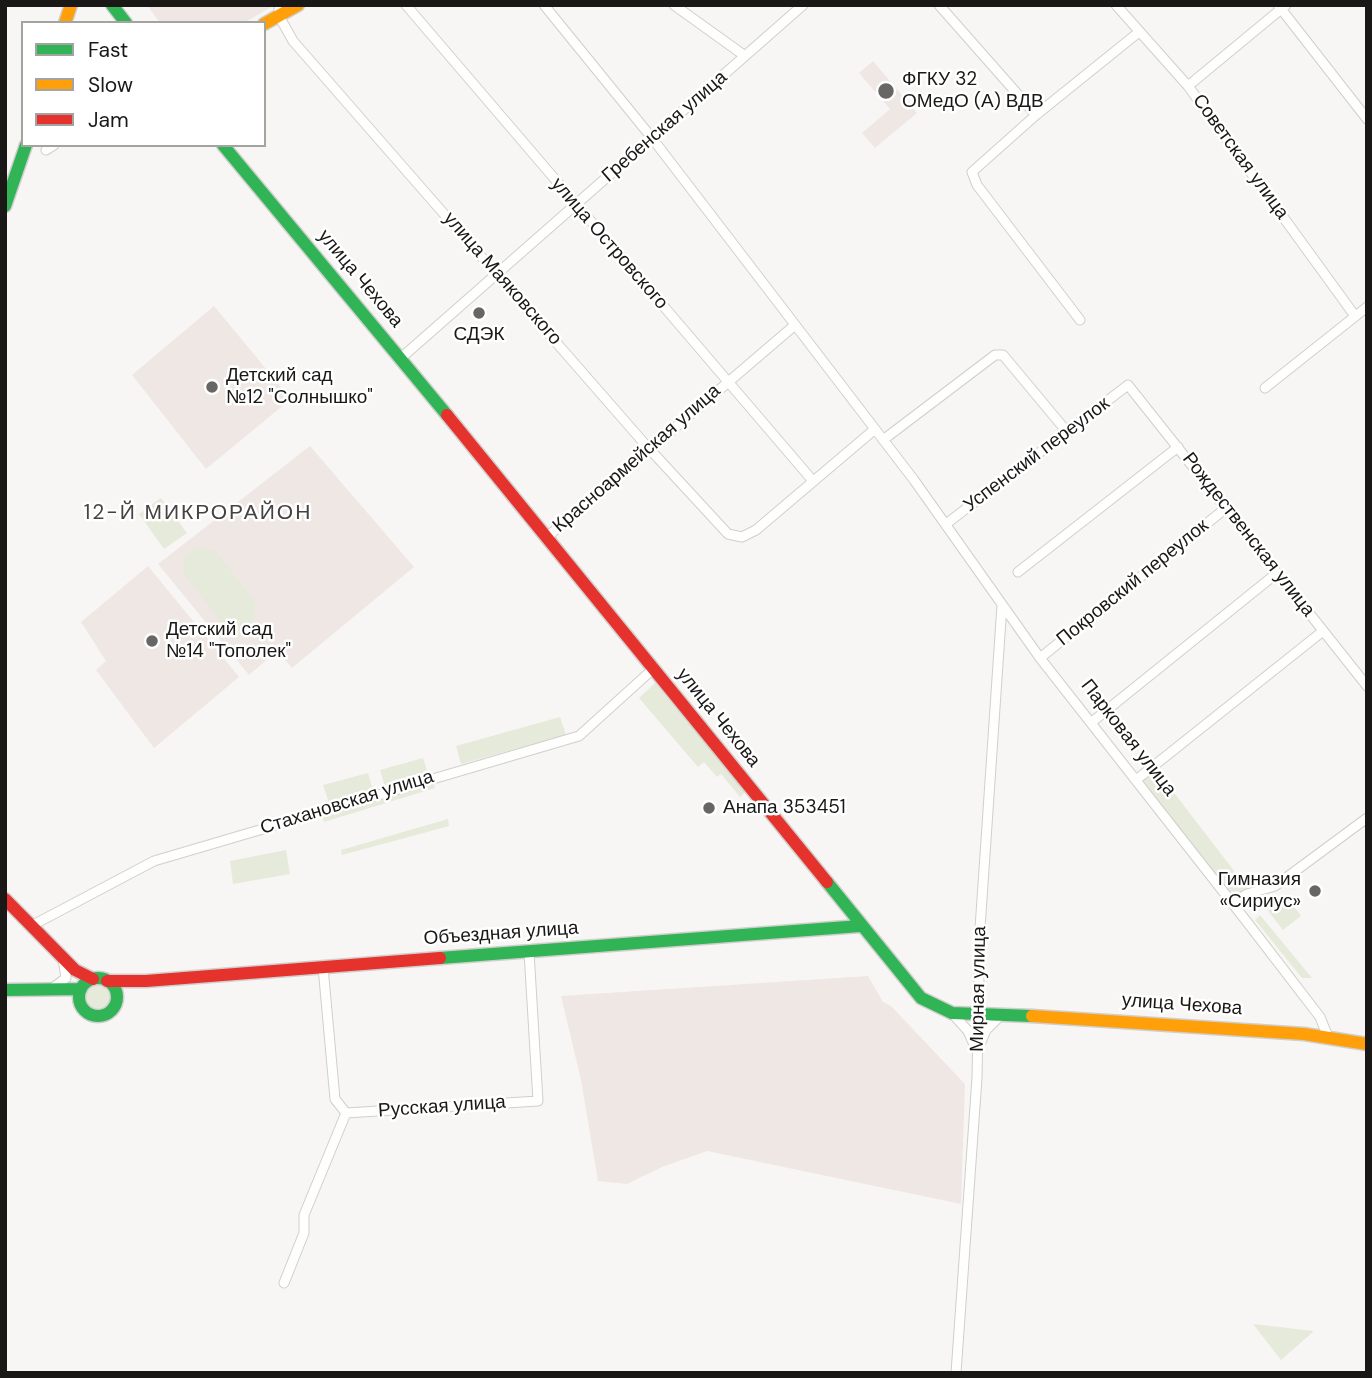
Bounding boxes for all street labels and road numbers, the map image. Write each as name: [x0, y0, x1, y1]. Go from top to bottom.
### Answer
street label: Гребенская улица: [598, 66, 732, 188]
street label: Советская улица: [1187, 90, 1293, 224]
street label: улица Островского: [546, 174, 672, 314]
street label: улица Маяковского: [438, 208, 566, 350]
street label: улица Чехова: [313, 226, 407, 332]
street label: Красноармейская улица: [549, 380, 725, 538]
street label: Успенский переулок: [960, 393, 1114, 517]
street label: Рождественская улица: [1177, 448, 1319, 622]
street label: Покровский переулок: [1053, 515, 1213, 651]
street label: улица Чехова: [671, 664, 765, 772]
street label: Парковая улица: [1075, 675, 1181, 801]
street label: Стахановская улица: [258, 766, 436, 840]
street label: Объездная улица: [423, 917, 579, 951]
street label: Мирная улица: [967, 926, 991, 1052]
street label: улица Чехова: [1121, 989, 1243, 1021]
street label: Русская улица: [377, 1091, 507, 1123]

